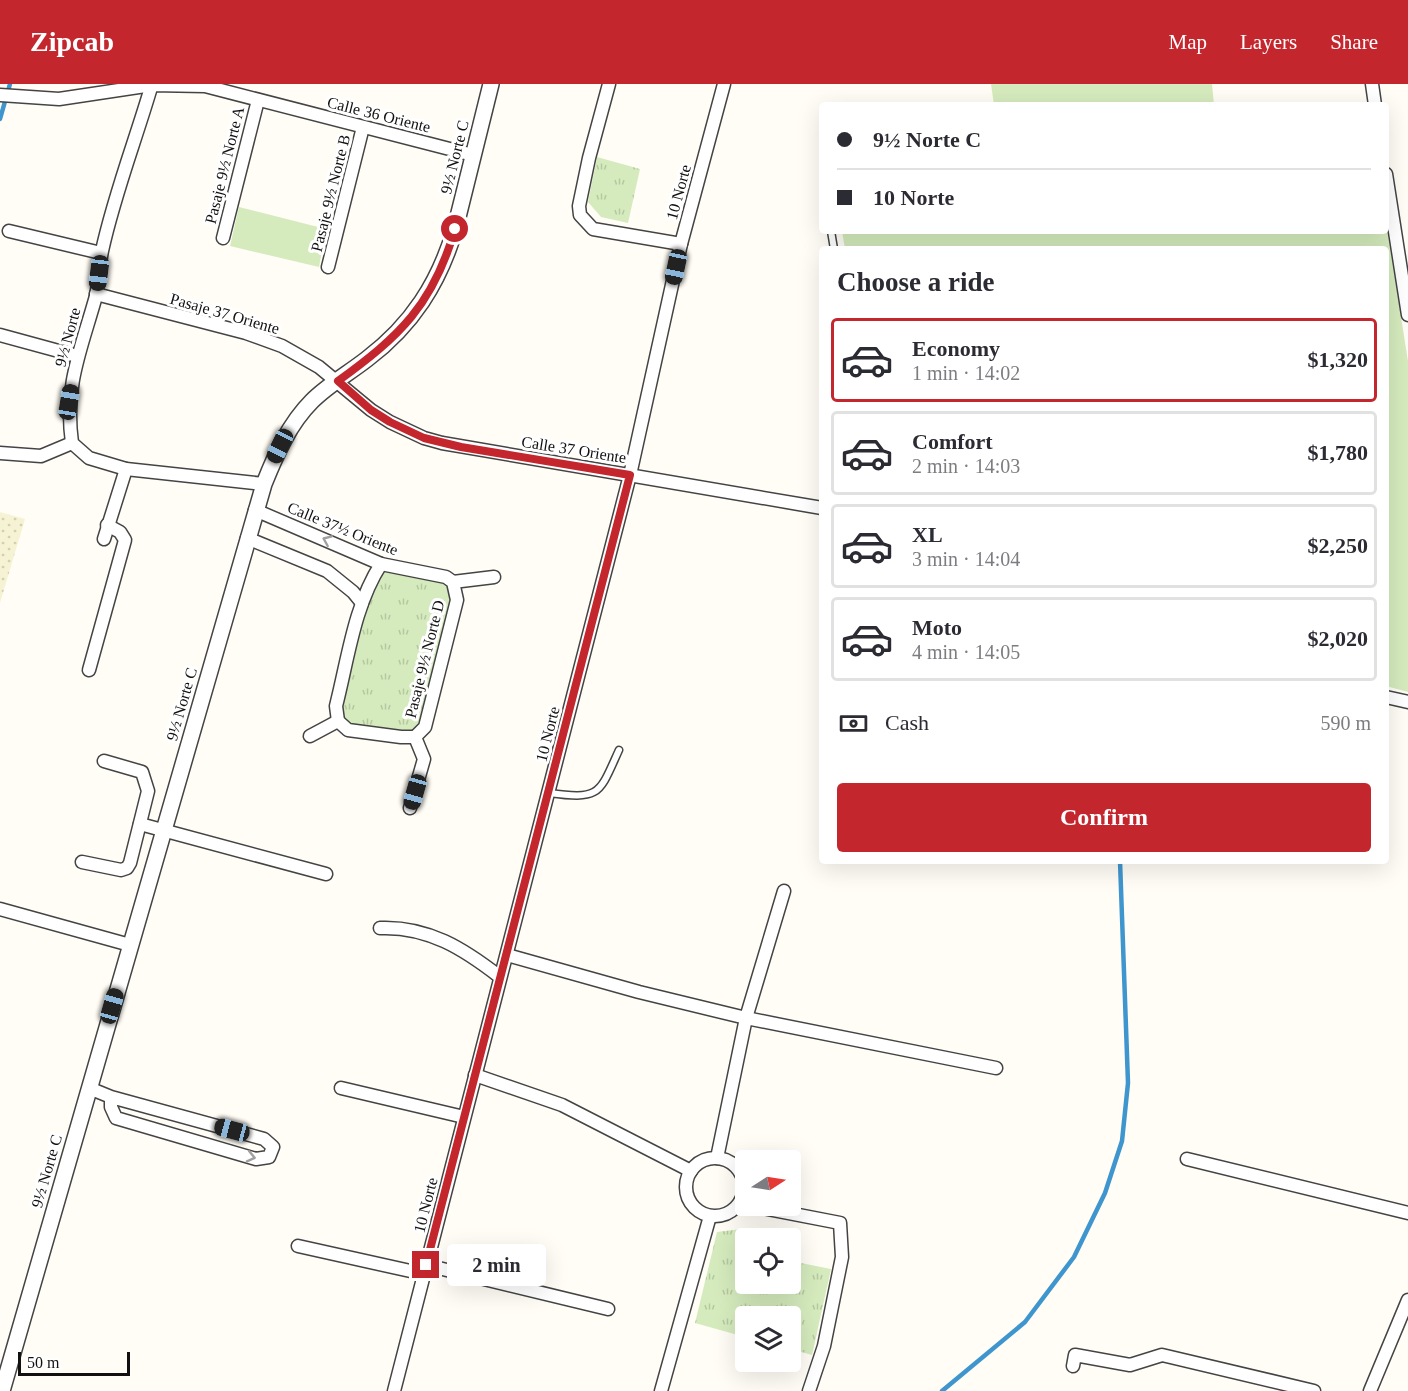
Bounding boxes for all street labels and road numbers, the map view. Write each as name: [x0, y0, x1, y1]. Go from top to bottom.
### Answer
street label: Calle 36 Oriente: [326, 93, 432, 136]
street label: Pasaje 9½ Norte A: [202, 104, 248, 226]
street label: 9½ Norte C: [437, 119, 472, 196]
street label: Pasaje 9½ Norte B: [308, 133, 354, 254]
street label: 10 Norte: [663, 163, 694, 222]
street label: Pasaje 37 Oriente: [168, 290, 281, 338]
street label: 9½ Norte: [51, 306, 84, 369]
street label: Calle 37 Oriente: [520, 433, 627, 466]
street label: Calle 37½ Oriente: [285, 499, 401, 558]
street label: Pasaje 9½ Norte D: [402, 598, 448, 720]
street label: 9½ Norte C: [163, 666, 200, 743]
street label: 10 Norte: [532, 705, 563, 764]
street label: 9½ Norte C: [28, 1133, 65, 1210]
street label: 10 Norte: [410, 1176, 441, 1235]

